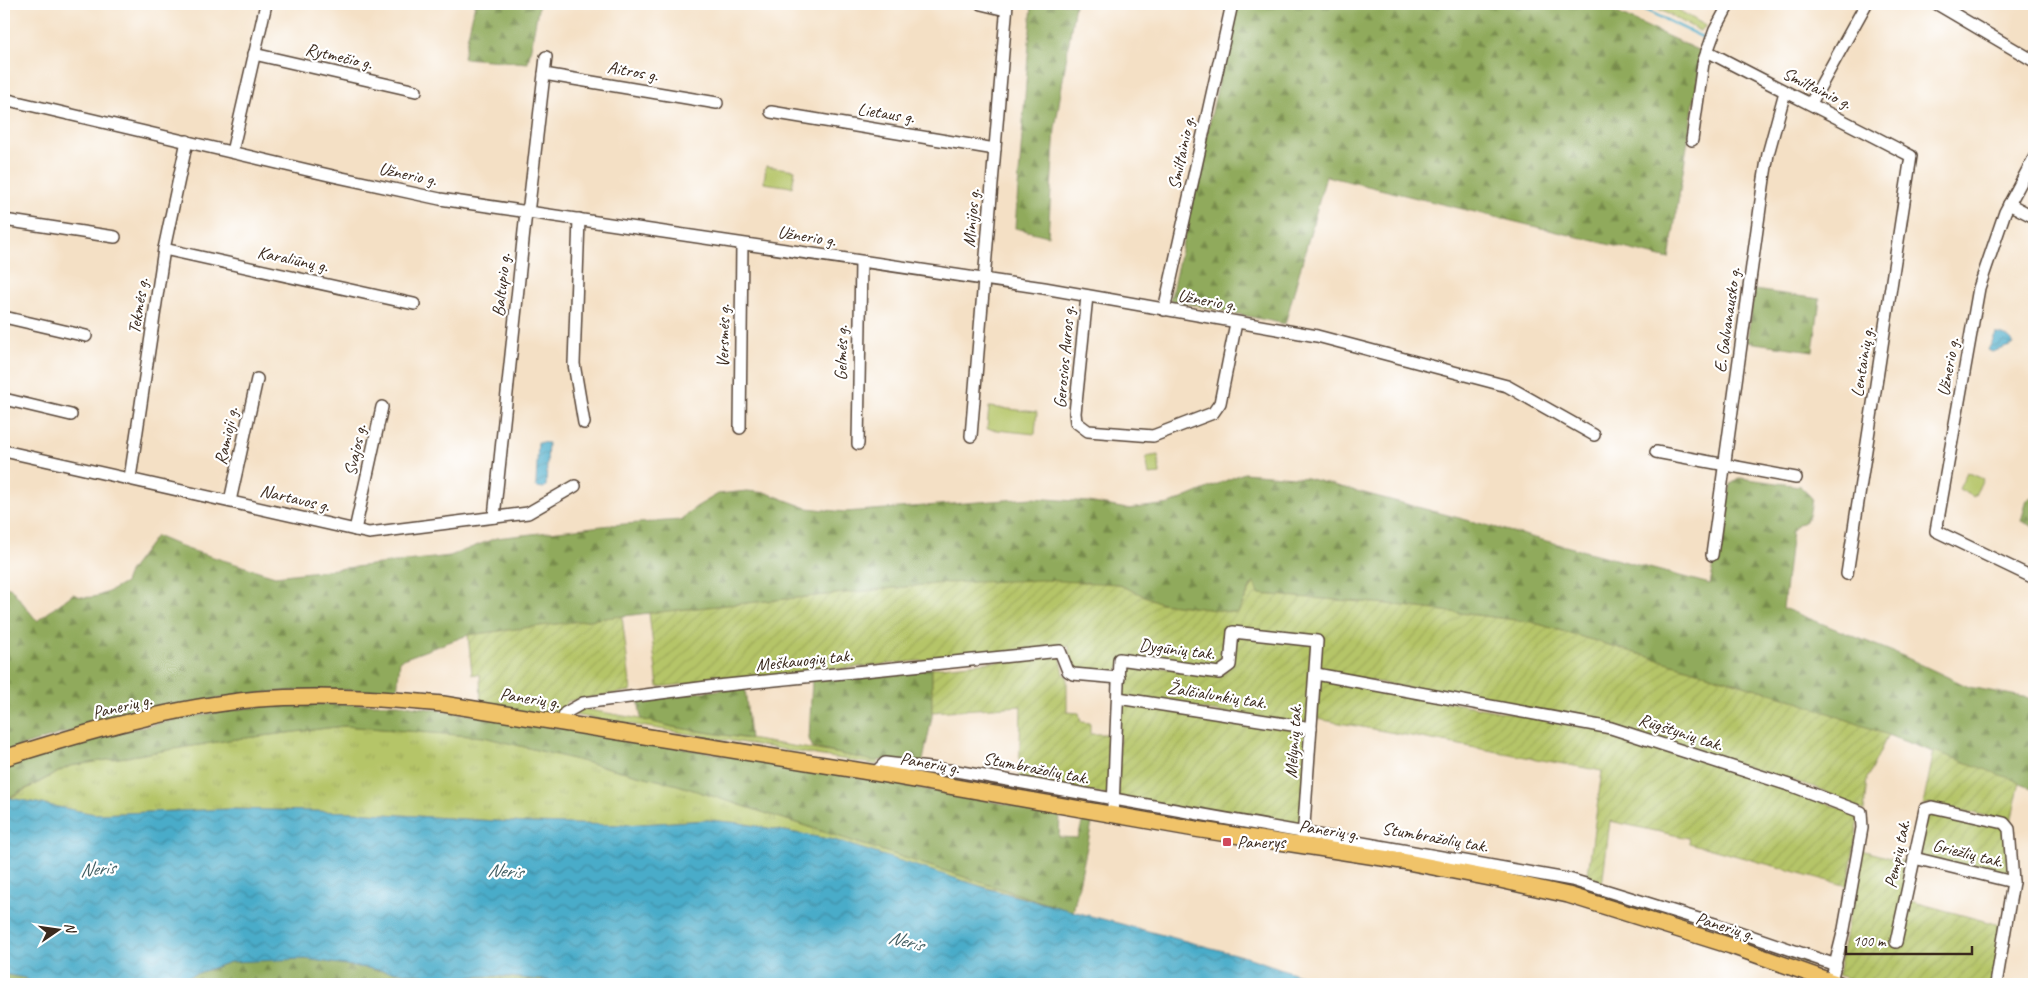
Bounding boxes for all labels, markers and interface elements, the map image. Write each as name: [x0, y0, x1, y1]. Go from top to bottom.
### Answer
street label: Rytmečio g.: [303, 38, 375, 74]
street label: Aitros g.: [606, 56, 661, 86]
street label: Smiltainio g.: [1779, 62, 1855, 114]
street label: Lietaus g.: [856, 98, 917, 128]
street label: Smiltainio g.: [1163, 114, 1200, 191]
street label: Užnerio g.: [377, 157, 439, 191]
street label: Minijos g.: [957, 187, 985, 248]
street label: Užnerio g.: [776, 221, 838, 252]
street label: Karaliūnų g.: [256, 241, 331, 277]
street label: Baltupio g.: [487, 252, 515, 318]
street label: E. Galvanausko g.: [1709, 266, 1745, 374]
street label: Tekmės g.: [123, 276, 153, 336]
street label: Užnerio g.: [1176, 284, 1238, 316]
street label: Versmės g.: [711, 304, 735, 368]
street label: Gerosios Auros g.: [1049, 304, 1079, 409]
street label: Gelmės g.: [830, 325, 852, 381]
street label: Lentainių g.: [1846, 325, 1878, 399]
street label: Užnerio g.: [1932, 336, 1964, 398]
street label: Ramioji g.: [209, 405, 243, 467]
street label: Svajos g.: [339, 422, 371, 478]
street label: Nartavos g.: [258, 479, 333, 517]
street label: Dygūnių tak.: [1138, 633, 1217, 665]
street label: Meškauogių tak.: [755, 644, 854, 676]
street label: Žalčialunkių tak.: [1166, 676, 1269, 714]
street label: Panerių g.: [499, 682, 562, 714]
street label: Panerių g.: [90, 688, 154, 723]
street label: Mėlynių tak.: [1279, 703, 1307, 779]
street label: Rūgštynių tak.: [1636, 708, 1726, 756]
street label: Panerių g.: [898, 747, 962, 779]
street label: Stumbražolių tak.: [981, 747, 1091, 789]
street label: Panerių g.: [1298, 814, 1361, 846]
street label: Stumbražolių tak.: [1380, 817, 1490, 857]
street label: Pempių tak.: [1879, 818, 1915, 890]
place label: Panerys: [1237, 831, 1287, 853]
street label: Griežlių tak.: [1931, 834, 2006, 872]
marker: Panerys: [1221, 836, 1233, 848]
water label: Neris: [79, 855, 119, 882]
water label: Neris: [487, 858, 527, 884]
north arrow: [32, 906, 82, 956]
street label: Panerių g.: [1693, 907, 1757, 945]
text: N: [61, 921, 80, 936]
scale bar: [1846, 923, 1972, 955]
water label: Neris: [886, 925, 929, 958]
text: 100 m: [1853, 932, 1887, 951]

